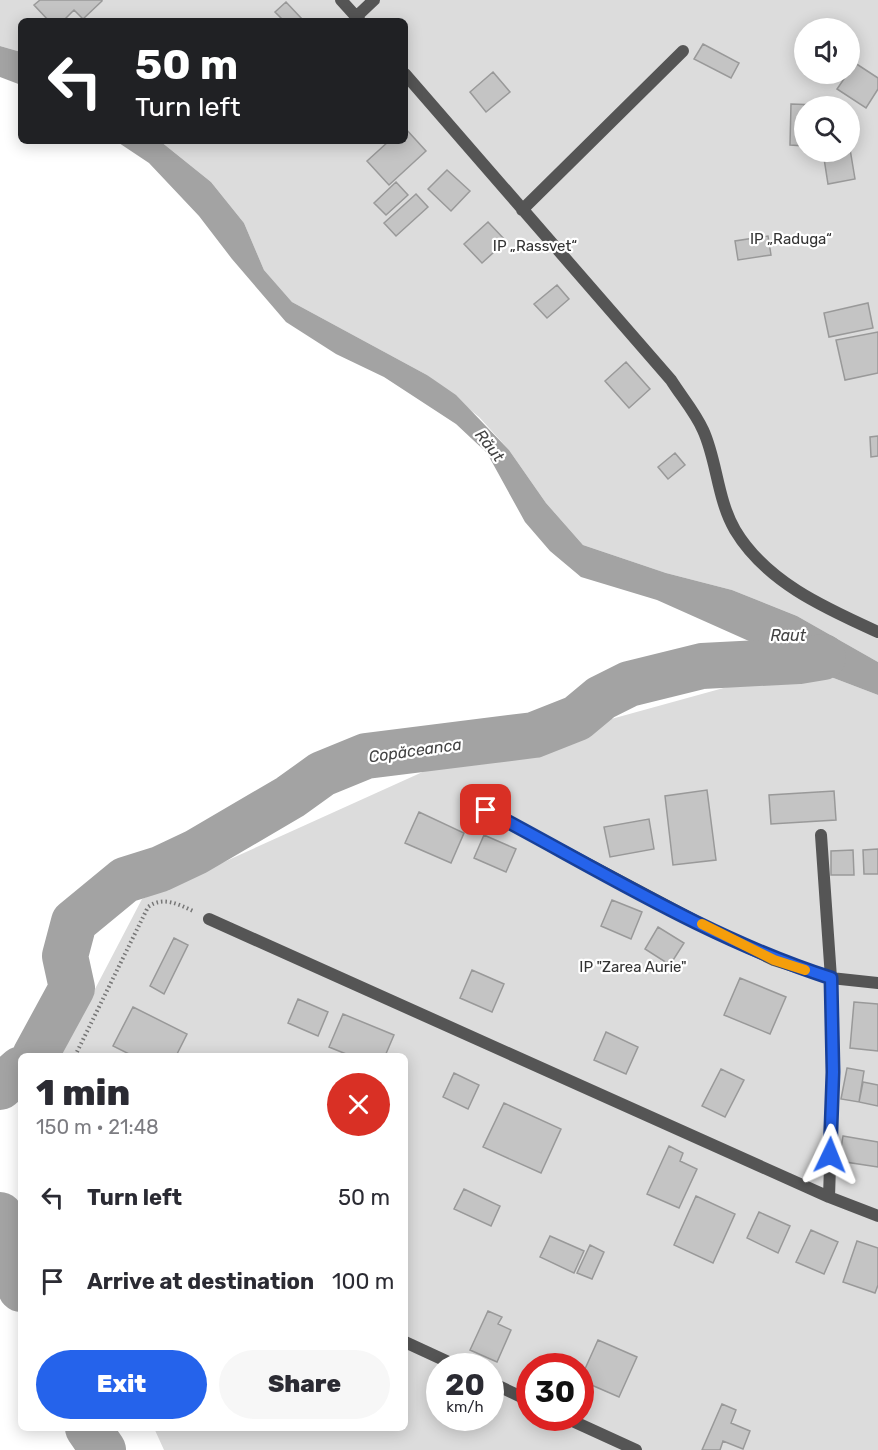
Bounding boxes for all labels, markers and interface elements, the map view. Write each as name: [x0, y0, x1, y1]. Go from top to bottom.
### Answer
map controls: [794, 18, 860, 162]
button: sound: [794, 18, 860, 84]
text: 50 m: [135, 40, 238, 90]
icon: left: [36, 42, 114, 120]
text: Turn left: [135, 91, 240, 123]
button: search: [794, 96, 860, 162]
park label: IP „Raduga“: [750, 230, 832, 248]
park label: IP „Rassvet“: [493, 237, 577, 255]
water label: Răut: [471, 425, 509, 466]
water label: Raut: [770, 626, 807, 645]
water label: Copăceanca: [367, 735, 463, 766]
pin: [460, 784, 511, 835]
icon: arrive: [469, 793, 502, 826]
park label: IP "Zarea Aurie": [579, 958, 687, 976]
text: 1 min: [36, 1071, 130, 1114]
button: close: [327, 1073, 390, 1136]
text: 150 m · 21:48: [36, 1115, 159, 1139]
position arrow: [798, 1123, 862, 1187]
icon: left: [36, 1181, 69, 1214]
text: Turn left: [87, 1184, 182, 1211]
text: 50 m: [338, 1184, 390, 1211]
icon: arrive: [36, 1265, 69, 1298]
text: Arrive at destination: [87, 1268, 314, 1295]
text: 100 m: [332, 1268, 394, 1295]
button: Exit: [36, 1350, 207, 1419]
button: Share: [219, 1350, 390, 1419]
speed limit sign: 30: [516, 1353, 594, 1431]
text: 20: [445, 1367, 485, 1403]
text: km/h: [446, 1398, 484, 1416]

